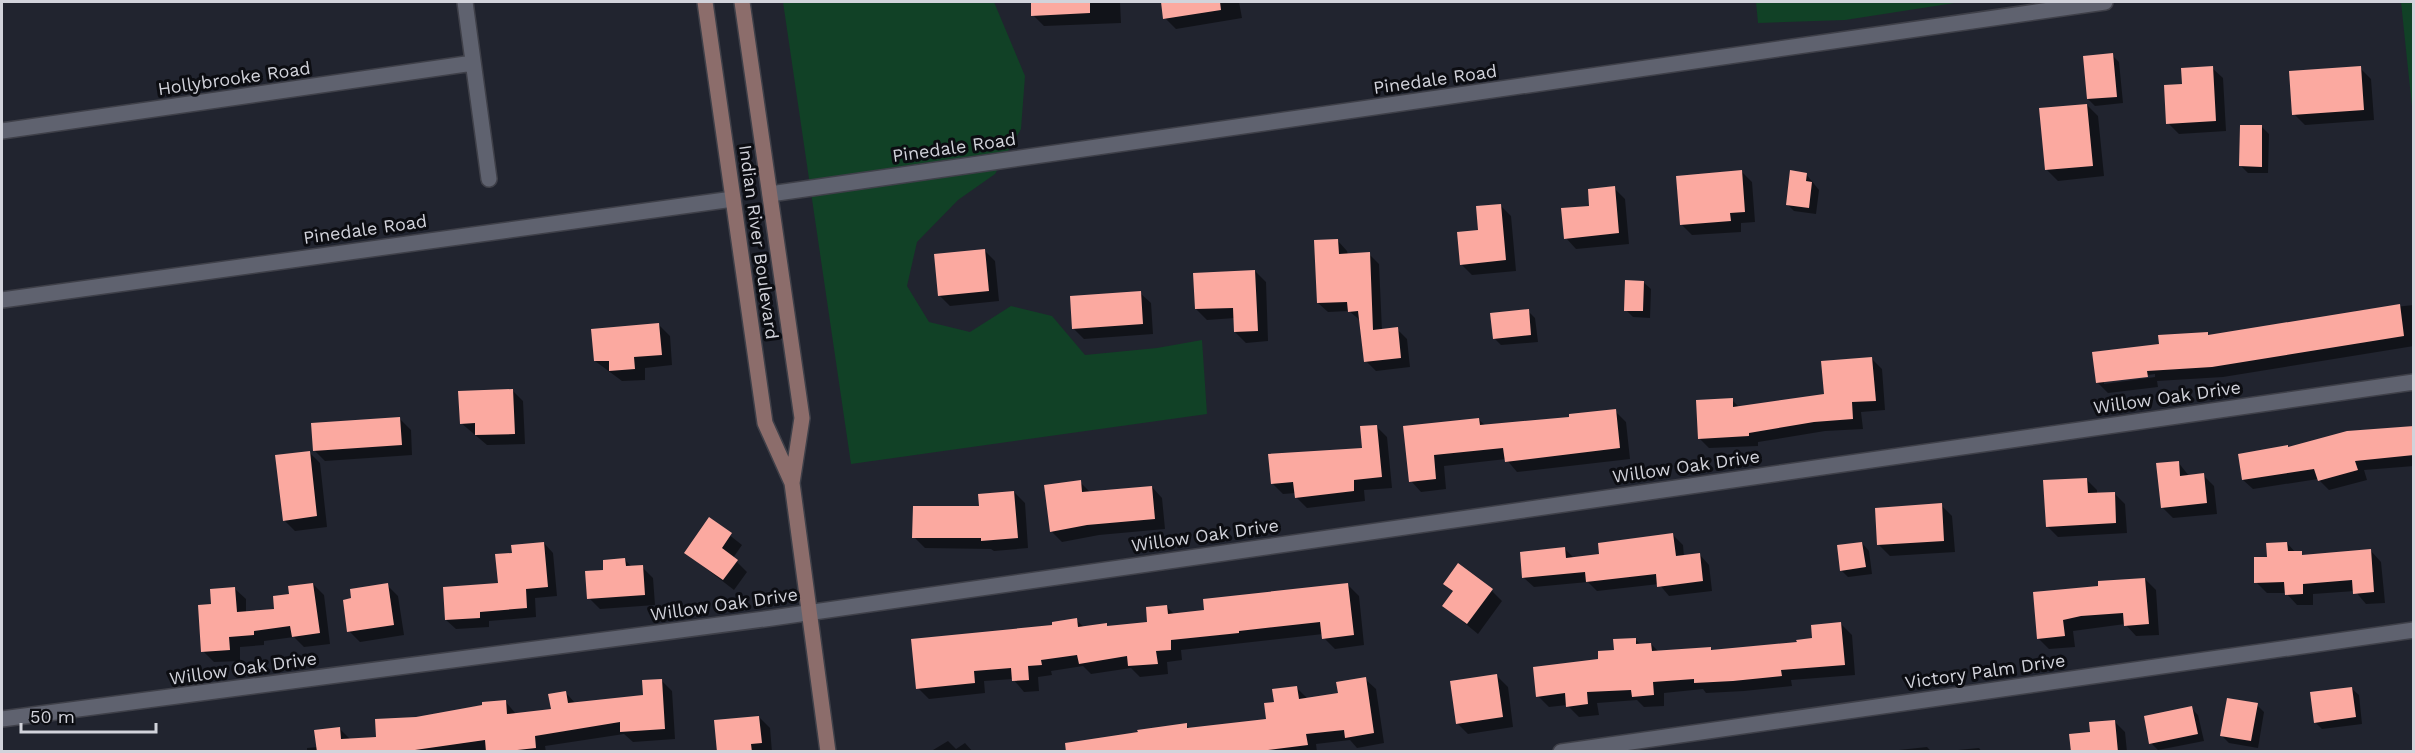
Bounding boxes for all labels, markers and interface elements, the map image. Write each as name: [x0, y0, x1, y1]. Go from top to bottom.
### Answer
street label: Hollybrooke Road: [156, 57, 312, 99]
street label: Pinedale Road: [1372, 60, 1498, 98]
street label: Pinedale Road: [891, 128, 1017, 166]
street label: Indian River Boulevard: [735, 143, 783, 341]
street label: Pinedale Road: [302, 210, 428, 248]
street label: Willow Oak Drive: [2092, 376, 2242, 418]
street label: Willow Oak Drive: [1611, 445, 1761, 487]
street label: Willow Oak Drive: [1130, 514, 1280, 556]
street label: Willow Oak Drive: [649, 583, 799, 625]
street label: Willow Oak Drive: [168, 647, 318, 689]
street label: Victory Palm Drive: [1903, 649, 2067, 693]
scale bar: [21, 696, 156, 734]
text: 50 m: [30, 706, 75, 727]

